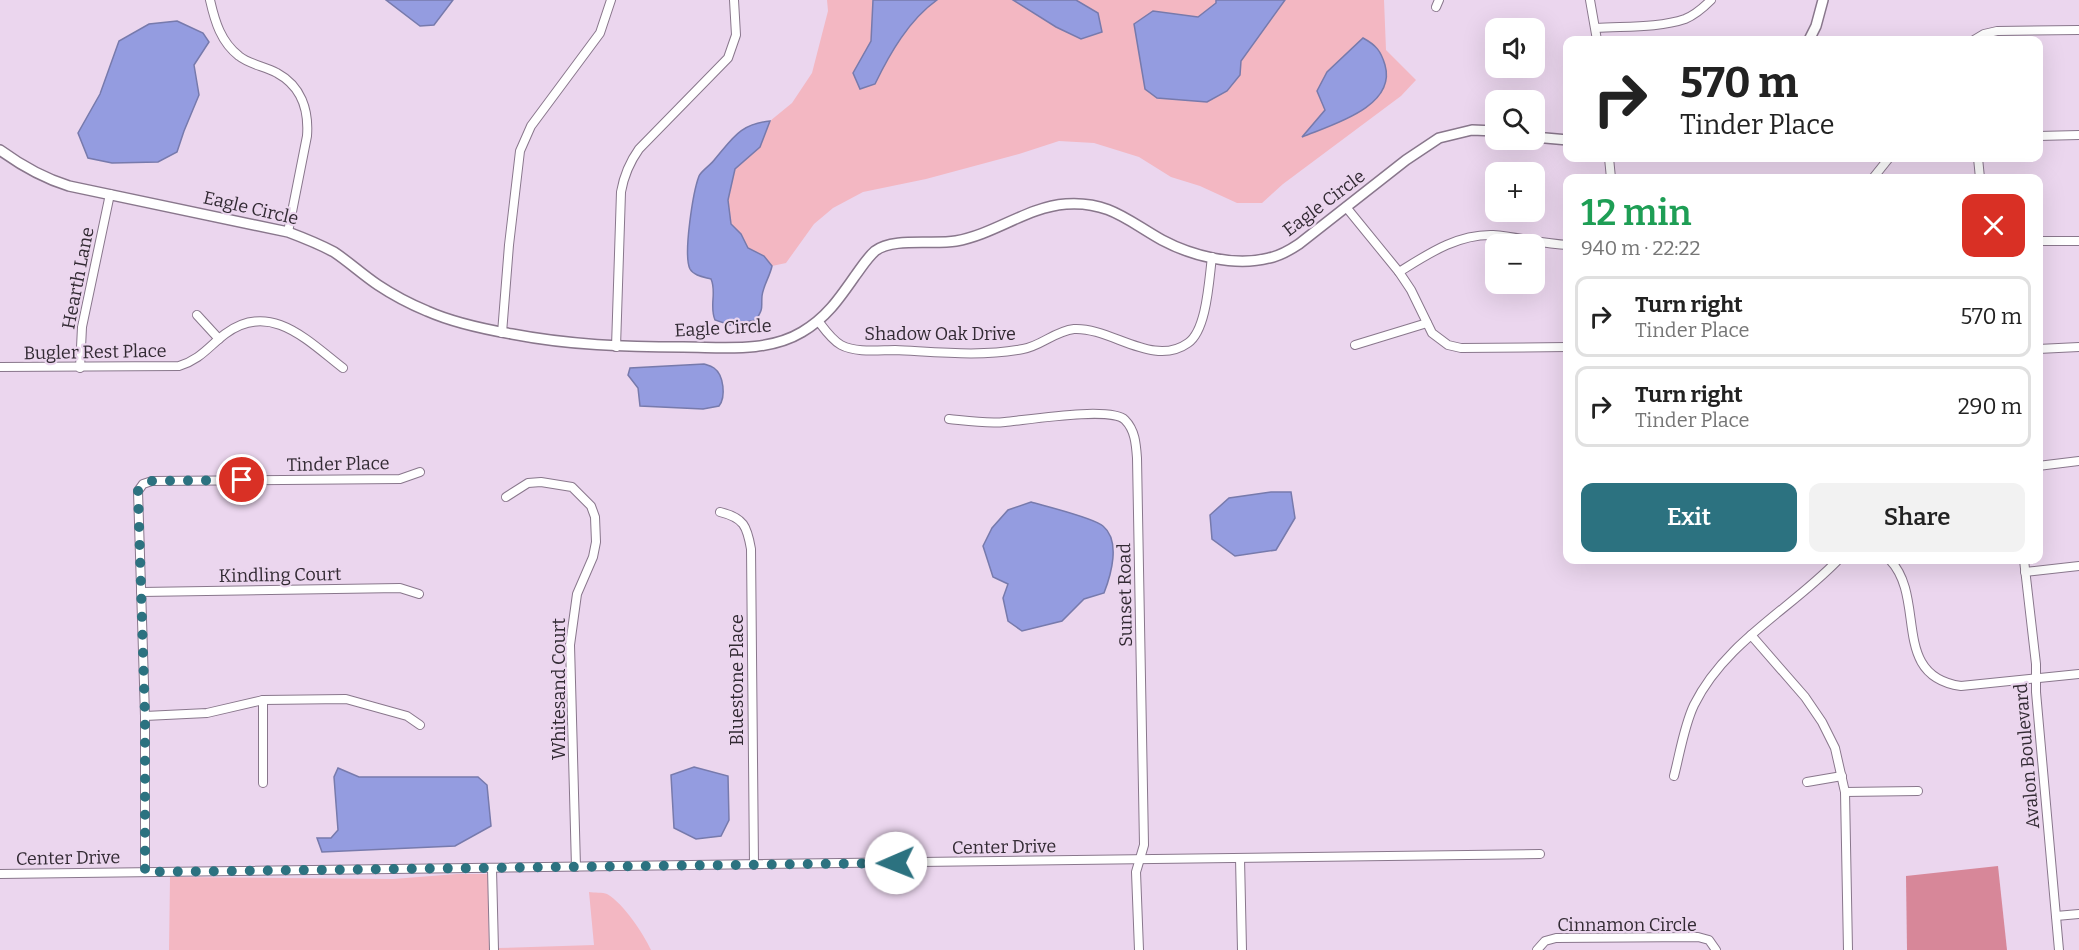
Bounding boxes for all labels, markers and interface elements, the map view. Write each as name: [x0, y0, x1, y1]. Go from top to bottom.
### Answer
map controls: [1485, 18, 1545, 294]
button: sound: [1485, 18, 1545, 78]
text: 570 m: [1680, 58, 1798, 108]
icon: right: [1581, 60, 1659, 138]
button: search: [1485, 90, 1545, 150]
text: Tinder Place: [1680, 109, 1834, 141]
button: +: [1485, 162, 1545, 222]
street label: Eagle Circle: [1279, 165, 1369, 241]
street label: Eagle Circle: [201, 186, 301, 230]
text: 12 min: [1581, 191, 1692, 235]
button: close: [1962, 194, 2025, 257]
street label: Hearth Lane: [57, 225, 99, 331]
button: −: [1485, 234, 1545, 294]
text: 940 m · 22:22: [1581, 236, 1700, 260]
text: Turn right: [1635, 291, 1743, 318]
icon: right: [1584, 300, 1617, 333]
text: 570 m: [1961, 303, 2022, 330]
street label: Eagle Circle: [674, 314, 772, 342]
text: Tinder Place: [1635, 318, 1749, 342]
street label: Shadow Oak Drive: [864, 323, 1016, 345]
street label: Bugler Rest Place: [23, 340, 167, 364]
text: Turn right: [1635, 381, 1743, 408]
icon: right: [1584, 390, 1617, 423]
text: 290 m: [1958, 393, 2022, 420]
text: Tinder Place: [1635, 408, 1749, 432]
street label: Tinder Place: [286, 452, 390, 476]
pin: [216, 454, 267, 505]
icon: arrive: [225, 463, 258, 496]
button: Exit: [1581, 483, 1797, 552]
button: Share: [1809, 483, 2025, 552]
street label: Sunset Road: [1113, 543, 1137, 647]
street label: Kindling Court: [219, 563, 342, 587]
street label: Bluestone Place: [726, 614, 748, 746]
street label: Whitesand Court: [548, 617, 570, 760]
street label: Avalon Boulevard: [2010, 682, 2044, 830]
position arrow: [864, 831, 928, 895]
street label: Center Drive: [952, 835, 1056, 859]
street label: Center Drive: [16, 846, 120, 870]
street label: Cinnamon Circle: [1557, 914, 1697, 936]

